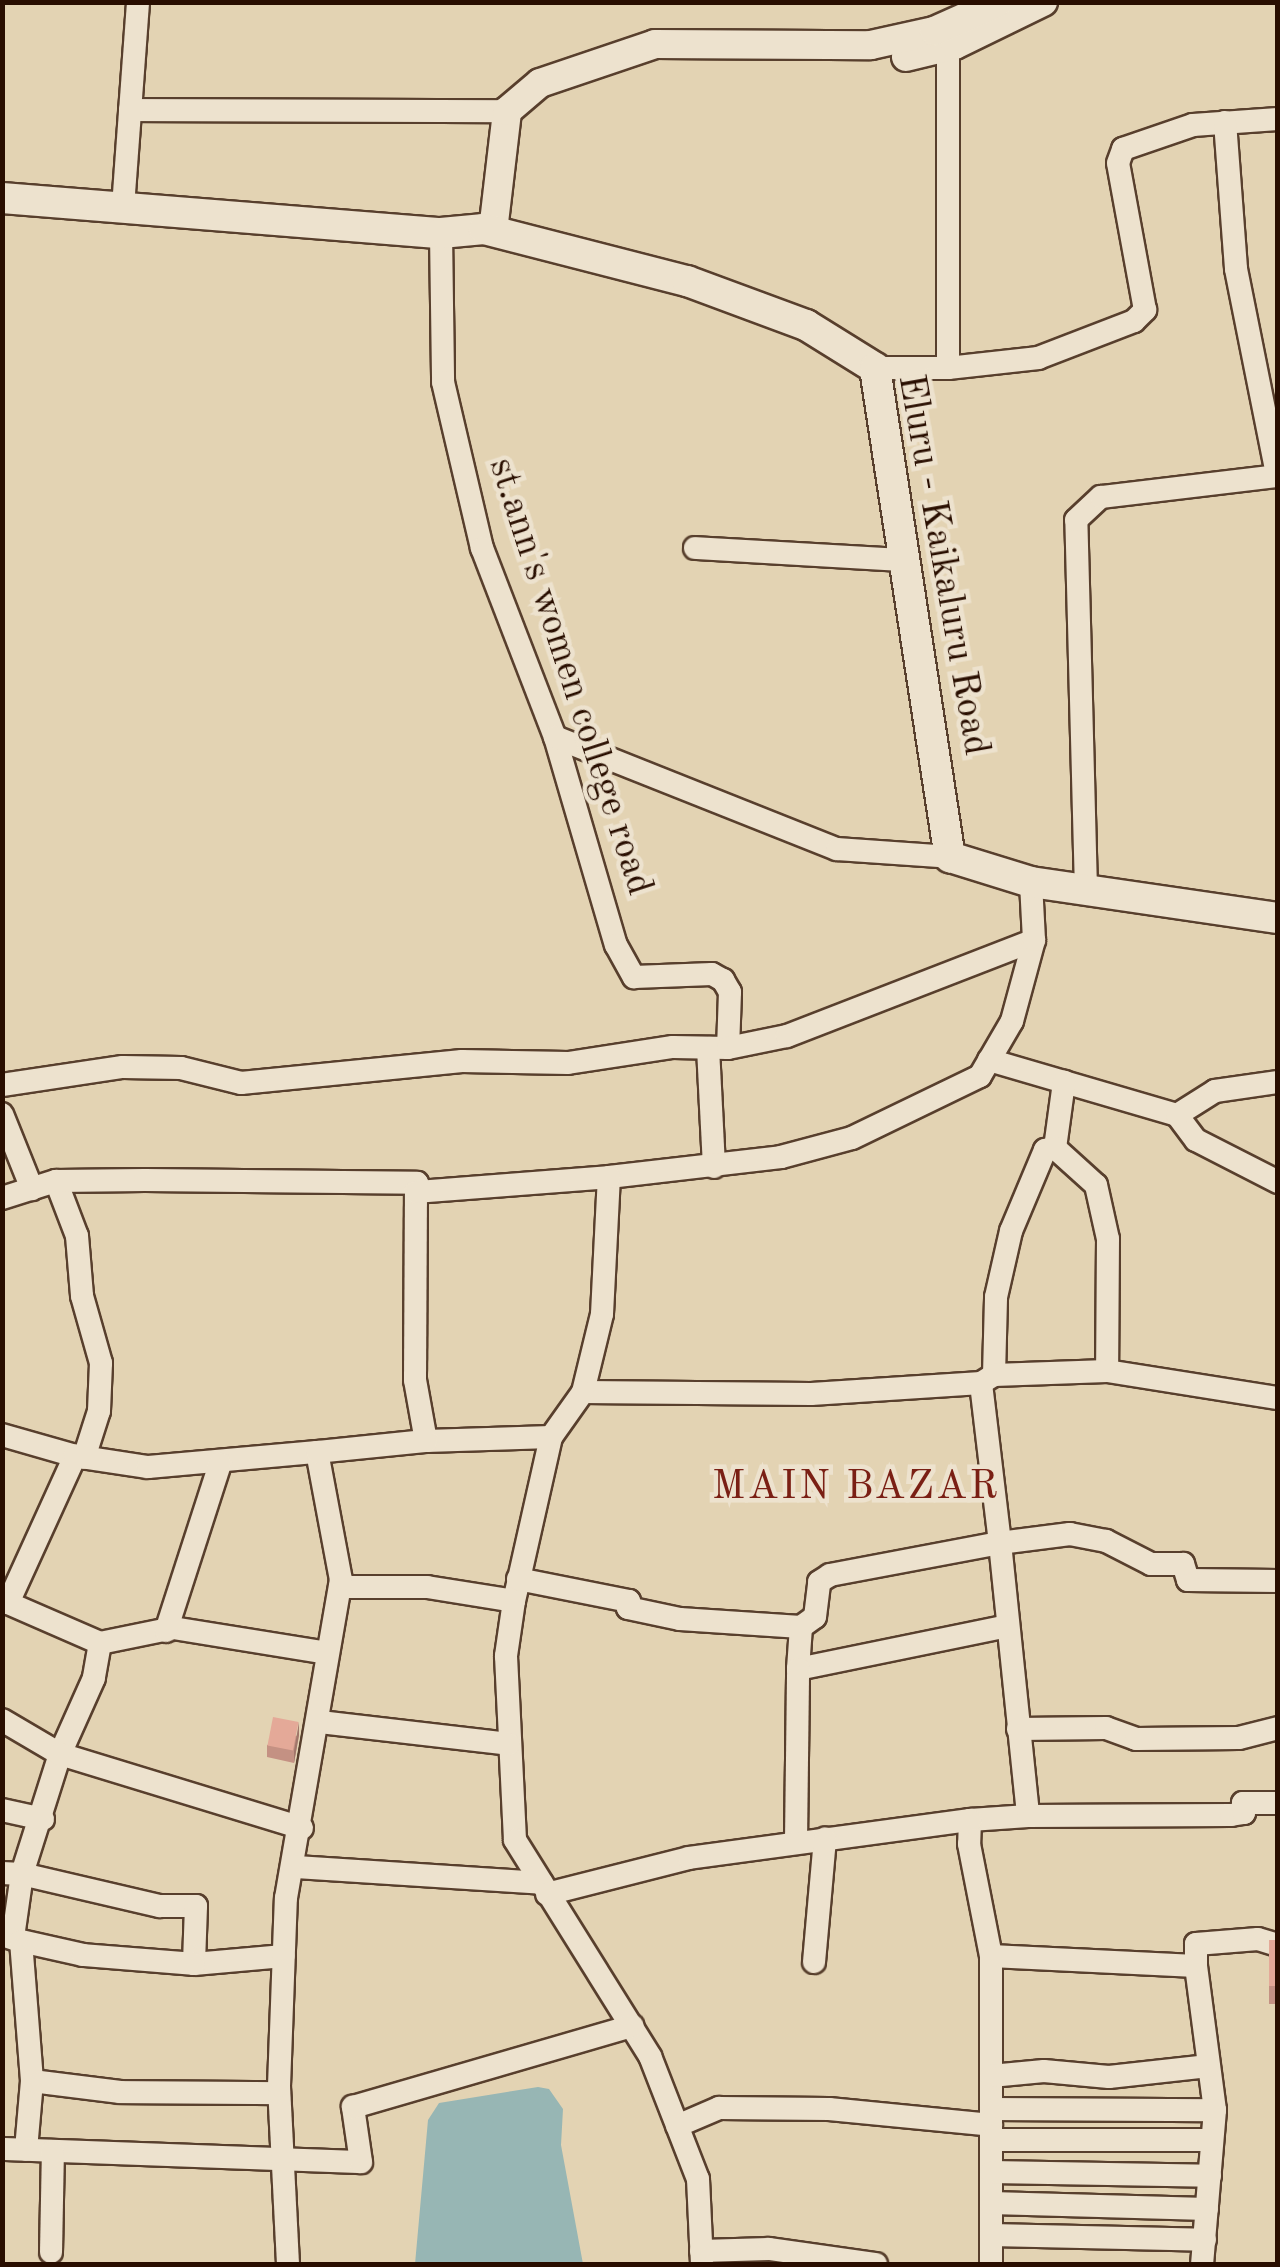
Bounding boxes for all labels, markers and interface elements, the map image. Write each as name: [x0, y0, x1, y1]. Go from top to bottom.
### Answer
street label: Eluru - Kaikaluru Road: [886, 371, 998, 759]
street label: st.ann's women college road: [477, 453, 661, 901]
district label: MAIN BAZAR: [712, 1464, 1000, 1512]

